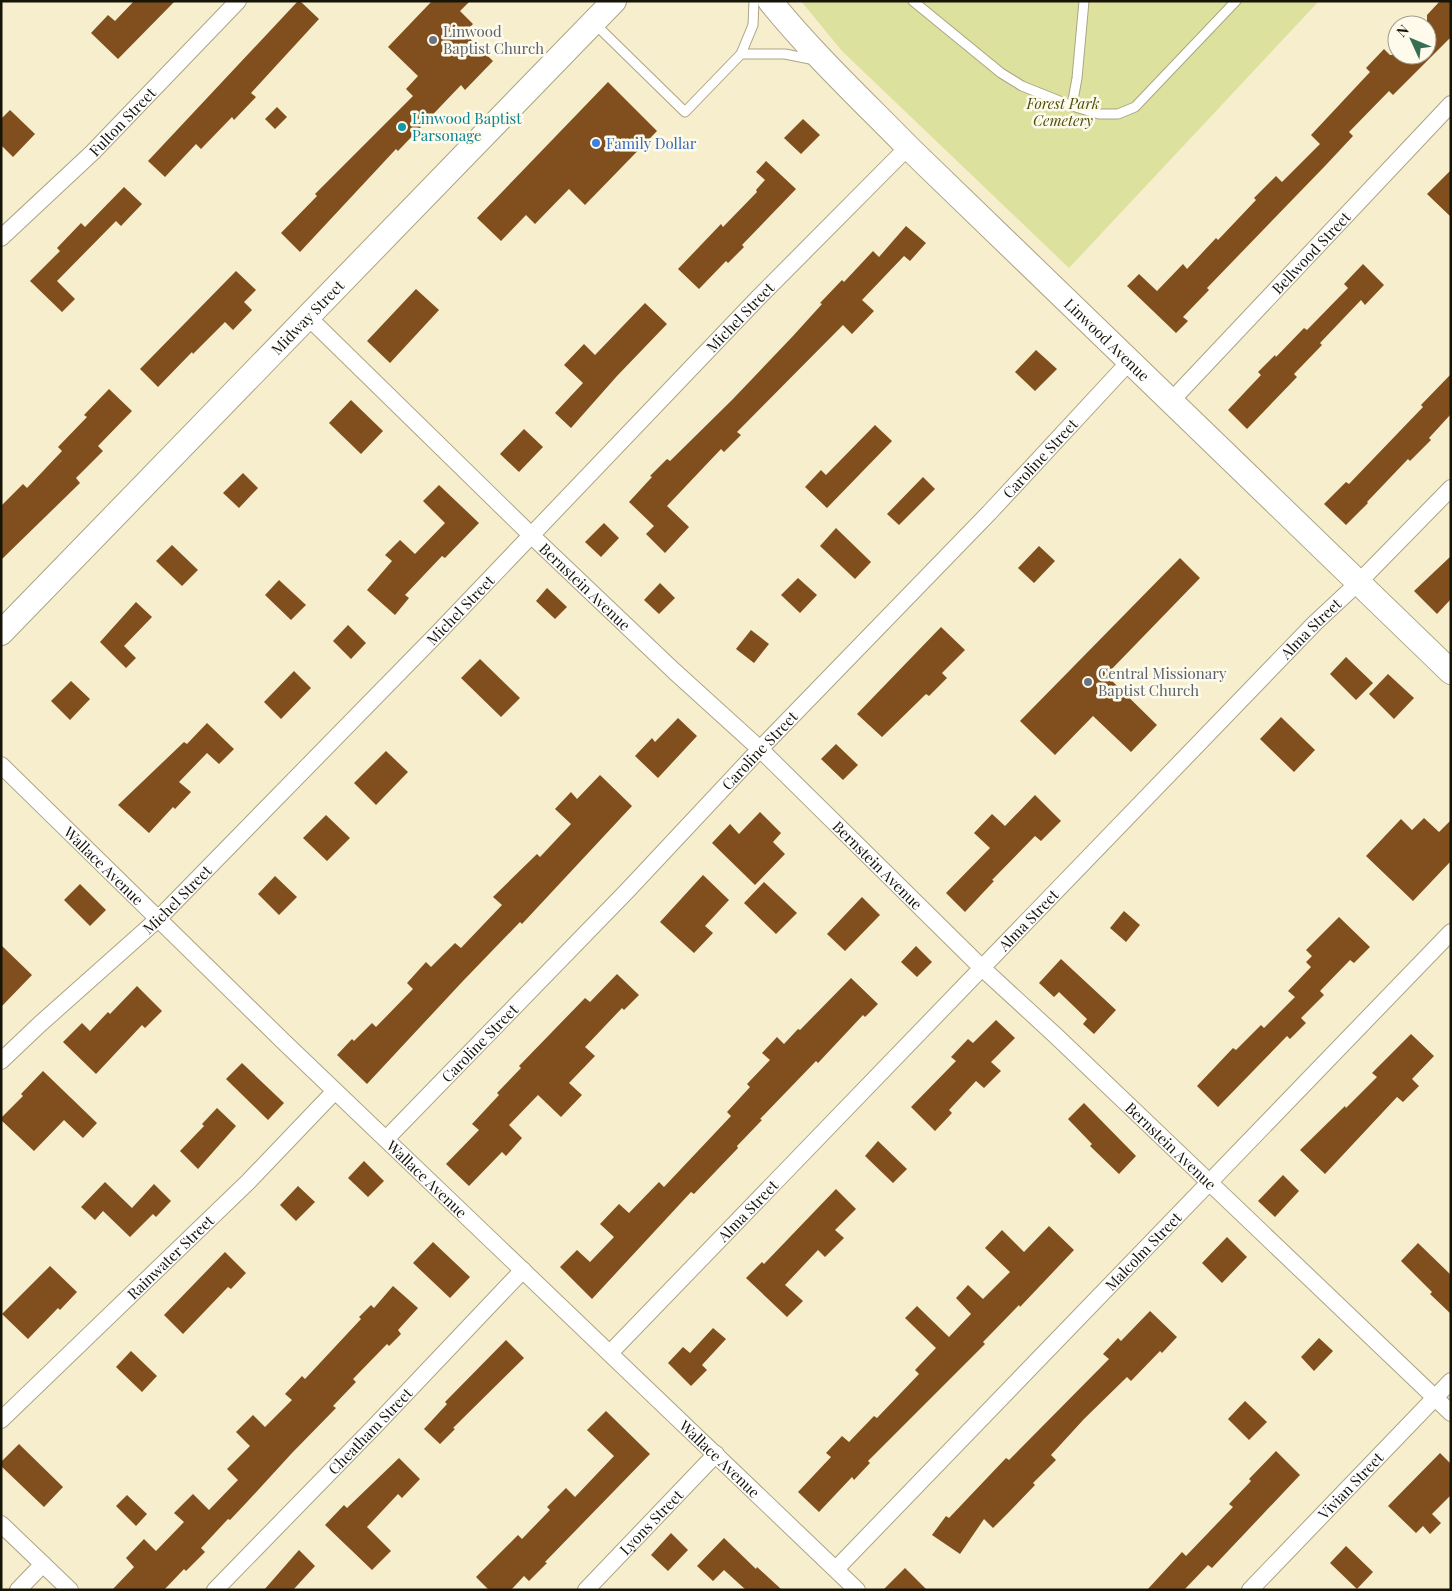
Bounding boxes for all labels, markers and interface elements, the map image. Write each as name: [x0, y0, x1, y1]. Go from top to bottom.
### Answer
north arrow: [1387, 15, 1437, 65]
text: N: [1392, 20, 1413, 41]
place label: Linwood Baptist Church: [443, 21, 544, 58]
marker: Linwood Baptist Church: [427, 34, 439, 46]
street label: Fulton Street: [84, 82, 160, 160]
park label: Forest Park Cemetery: [1026, 93, 1100, 130]
place label: Linwood Baptist Parsonage: [412, 108, 522, 145]
marker: Linwood Baptist Parsonage: [396, 121, 408, 133]
place label: Family Dollar: [606, 133, 697, 153]
marker: Family Dollar: [590, 137, 602, 149]
street label: Bellwood Street: [1267, 207, 1355, 298]
street label: Midway Street: [267, 275, 349, 359]
street label: Michel Street: [702, 277, 779, 356]
street label: Linwood Avenue: [1060, 294, 1154, 385]
street label: Caroline Street: [998, 414, 1082, 502]
street label: Bernstein Avenue: [535, 538, 635, 635]
street label: Michel Street: [422, 570, 499, 649]
street label: Alma Street: [1275, 593, 1346, 664]
place label: Central Missionary Baptist Church: [1098, 663, 1227, 700]
marker: Central Missionary Baptist Church: [1082, 676, 1094, 688]
street label: Caroline Street: [717, 706, 802, 794]
street label: Bernstein Avenue: [829, 816, 927, 914]
street label: Wallace Avenue: [59, 821, 148, 909]
street label: Michel Street: [138, 860, 216, 938]
street label: Alma Street: [993, 884, 1063, 956]
street label: Caroline Street: [437, 999, 522, 1086]
street label: Bernstein Avenue: [1121, 1098, 1221, 1194]
street label: Wallace Avenue: [382, 1135, 472, 1222]
street label: Alma Street: [712, 1175, 782, 1246]
street label: Malcolm Street: [1100, 1207, 1186, 1295]
street label: Rainwater Street: [123, 1210, 218, 1303]
street label: Cheatham Street: [323, 1383, 417, 1479]
street label: Wallace Avenue: [675, 1415, 764, 1502]
street label: Vivian Street: [1313, 1447, 1388, 1524]
street label: Lyons Street: [615, 1485, 687, 1559]

